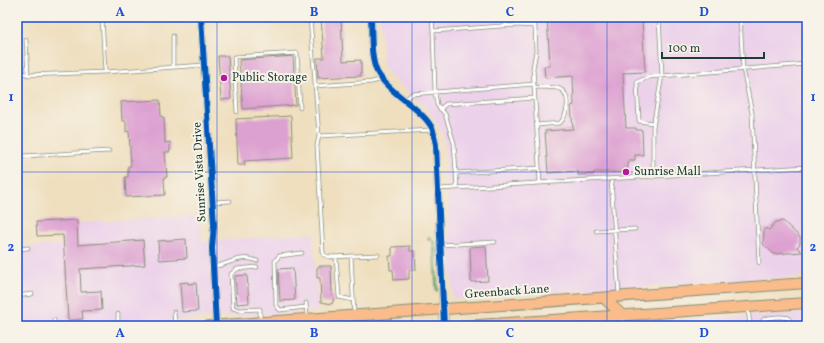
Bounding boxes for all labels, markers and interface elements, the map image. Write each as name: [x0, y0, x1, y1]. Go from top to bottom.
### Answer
text: A: [115, 4, 125, 22]
text: B: [310, 4, 319, 22]
text: C: [506, 4, 514, 22]
text: D: [699, 4, 709, 22]
scale bar: [662, 34, 764, 60]
text: 100 m: [668, 41, 701, 57]
place label: Public Storage: [232, 70, 307, 86]
marker: Public Storage: [219, 73, 229, 83]
text: 1: [8, 89, 14, 107]
text: 1: [810, 89, 816, 107]
street label: Sunrise Vista Drive: [189, 121, 211, 223]
place label: Sunrise Mall: [634, 164, 701, 180]
marker: Sunrise Mall: [621, 167, 631, 177]
text: 2: [8, 239, 15, 257]
text: 2: [810, 239, 817, 257]
street label: Greenback Lane: [464, 281, 550, 303]
text: A: [115, 325, 125, 343]
text: B: [310, 325, 319, 343]
text: C: [506, 325, 514, 343]
text: D: [699, 325, 709, 343]

